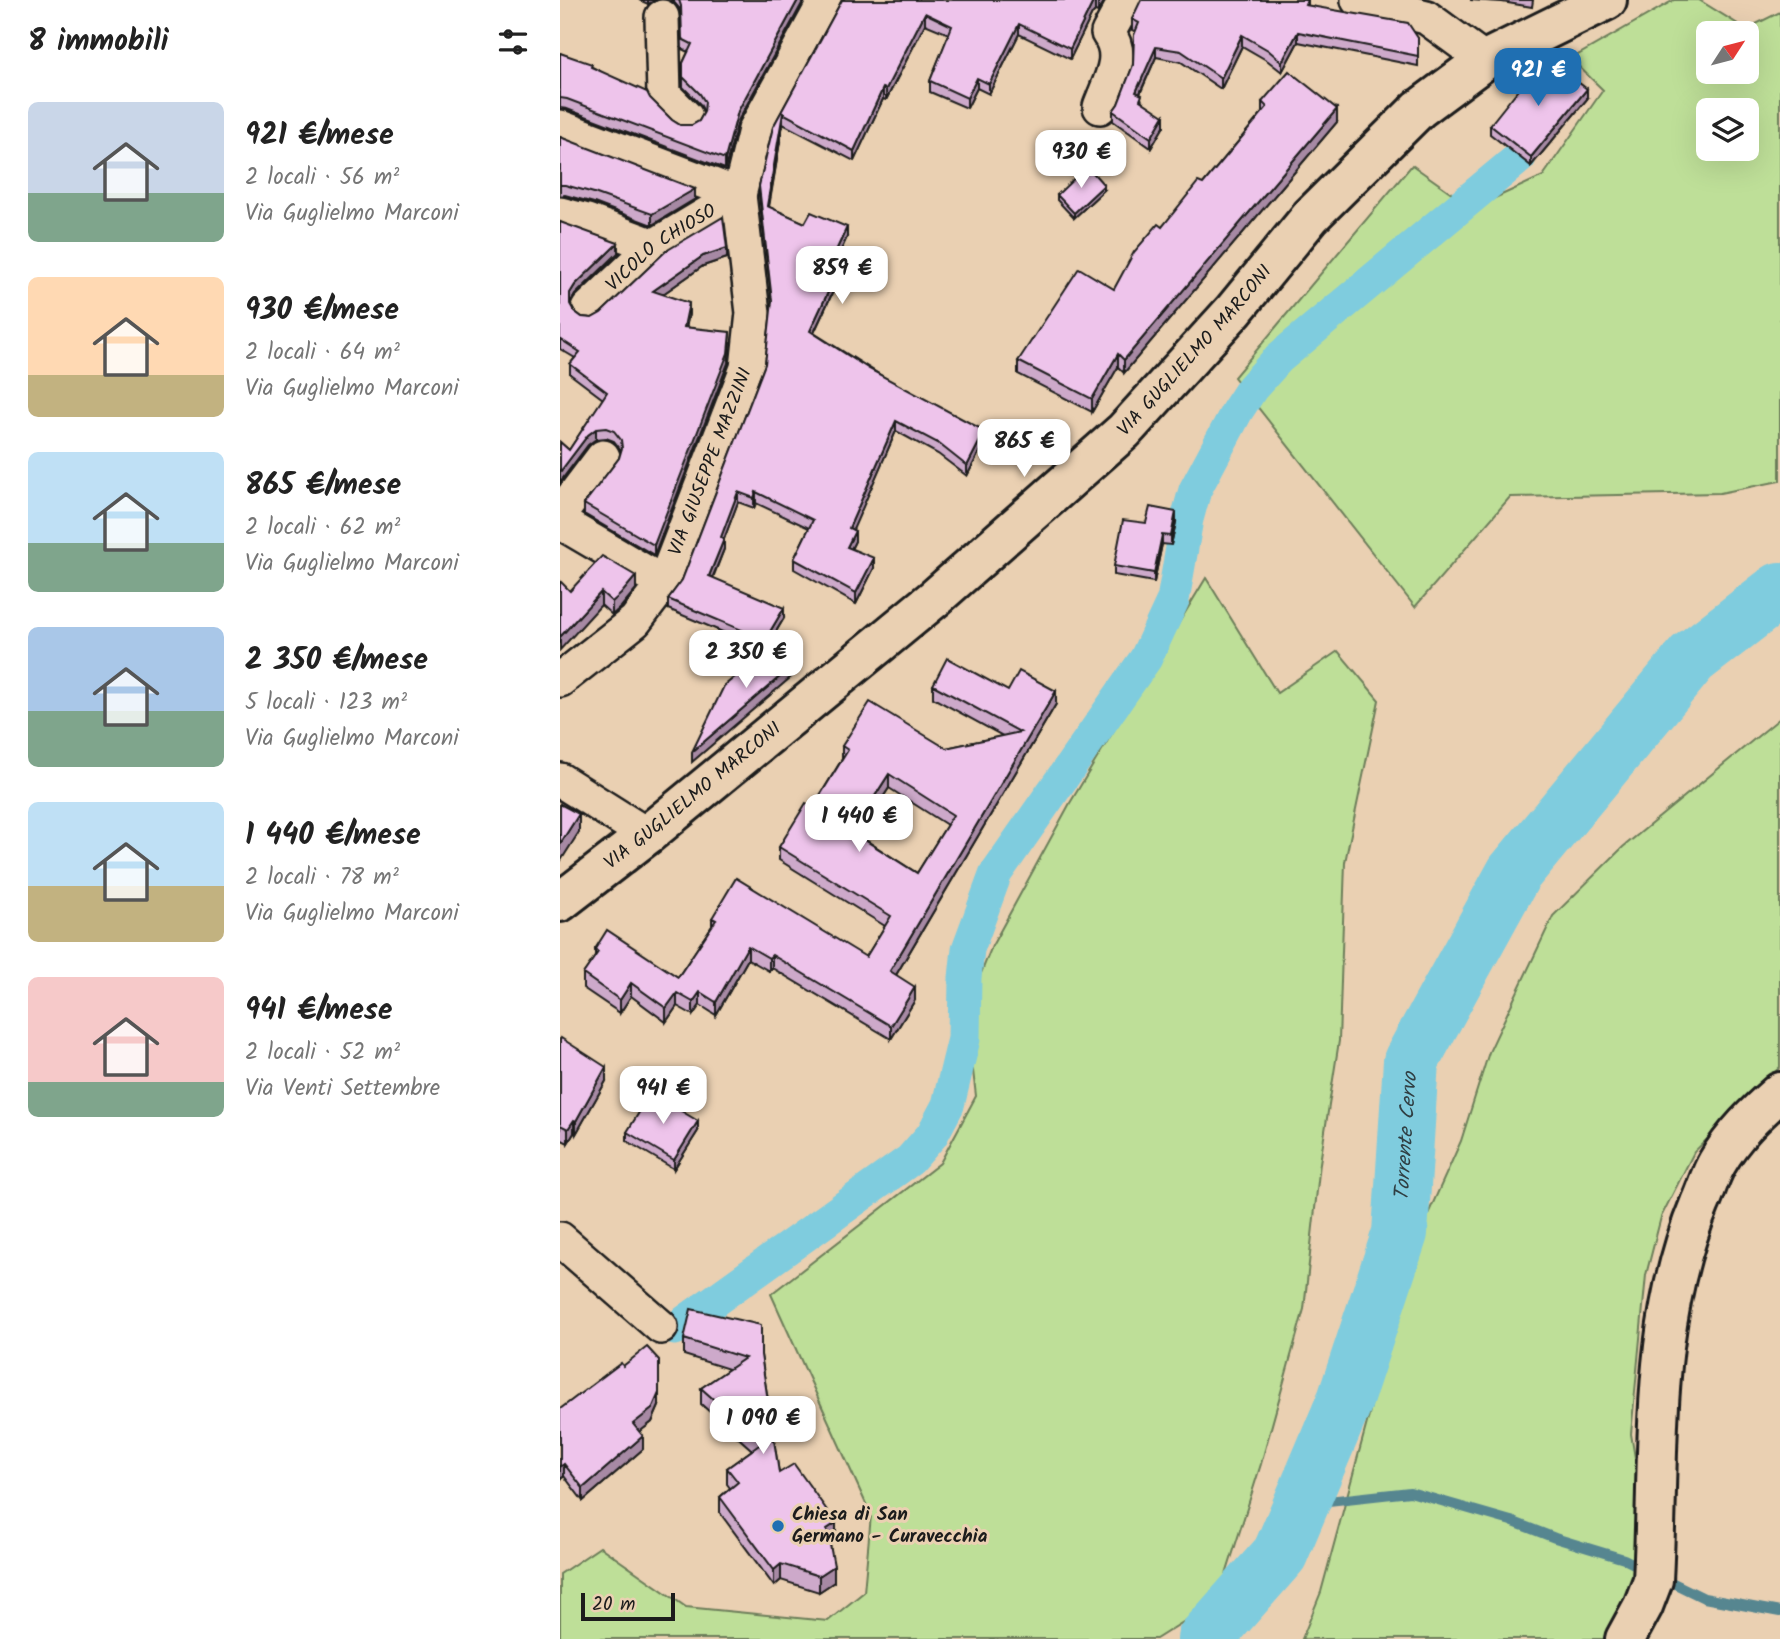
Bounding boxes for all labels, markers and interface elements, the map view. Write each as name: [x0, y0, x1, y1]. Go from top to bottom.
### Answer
text: 8 immobili: [28, 18, 168, 66]
north arrow: [1696, 21, 1759, 84]
map controls: [1696, 21, 1759, 161]
icon: filters: [494, 23, 532, 61]
pin: 921 €: [1489, 48, 1587, 108]
text: 921 €: [1510, 53, 1566, 89]
button: layers: [1696, 98, 1759, 161]
text: 921 €/mese: [245, 112, 394, 160]
icon: home: [84, 130, 168, 214]
pin: 930 €: [1032, 130, 1130, 190]
text: 930 €: [1051, 135, 1111, 171]
text: 2 locali · 56 m²: [245, 160, 399, 196]
text: Via Guglielmo Marconi: [245, 196, 459, 232]
street label: VICOLO CHIOSO: [599, 197, 723, 299]
pin: 859 €: [793, 246, 891, 306]
text: 859 €: [812, 251, 872, 287]
street label: VIA GUGLIELMO MARCONI: [1110, 259, 1280, 444]
text: 930 €/mese: [245, 287, 399, 335]
icon: home: [84, 305, 168, 389]
text: 2 locali · 64 m²: [245, 335, 400, 371]
street label: VIA GIUSEPPE MAZZINI: [661, 363, 761, 560]
text: Via Guglielmo Marconi: [245, 371, 459, 407]
pin: 865 €: [975, 420, 1073, 479]
text: 865 €: [993, 424, 1055, 460]
text: 865 €/mese: [245, 462, 401, 510]
icon: home: [84, 480, 168, 564]
text: 2 locali · 62 m²: [245, 510, 400, 546]
text: Via Guglielmo Marconi: [245, 546, 459, 582]
pin: 2 350 €: [681, 630, 811, 690]
text: 2 350 €: [705, 635, 787, 671]
text: 2 350 €/mese: [245, 637, 428, 685]
icon: home: [84, 655, 168, 739]
text: 5 locali · 123 m²: [245, 685, 407, 721]
street label: VIA GUGLIELMO MARCONI: [598, 715, 789, 878]
text: Via Guglielmo Marconi: [245, 721, 459, 757]
pin: 1 440 €: [794, 794, 924, 854]
text: 1 440 €: [821, 799, 897, 835]
text: 1 440 €/mese: [245, 812, 421, 860]
icon: home: [84, 830, 168, 914]
text: 2 locali · 78 m²: [245, 860, 399, 896]
text: Via Guglielmo Marconi: [245, 896, 459, 932]
text: 941 €/mese: [245, 987, 392, 1035]
icon: home: [84, 1005, 168, 1089]
text: 2 locali · 52 m²: [245, 1035, 400, 1071]
pin: 941 €: [614, 1066, 712, 1126]
water label: Torrente Cervo: [1386, 1070, 1427, 1202]
text: Via Venti Settembre: [245, 1071, 440, 1107]
text: 941 €: [636, 1071, 690, 1107]
pin: 1 090 €: [698, 1396, 828, 1456]
text: 1 090 €: [726, 1401, 800, 1437]
place label: Chiesa di San Germano - Curavecchia: [792, 1500, 988, 1552]
marker: Chiesa di San Germano - Curavecchia: [770, 1518, 786, 1534]
scale bar: [581, 1590, 676, 1622]
text: 20 m: [592, 1590, 635, 1620]

